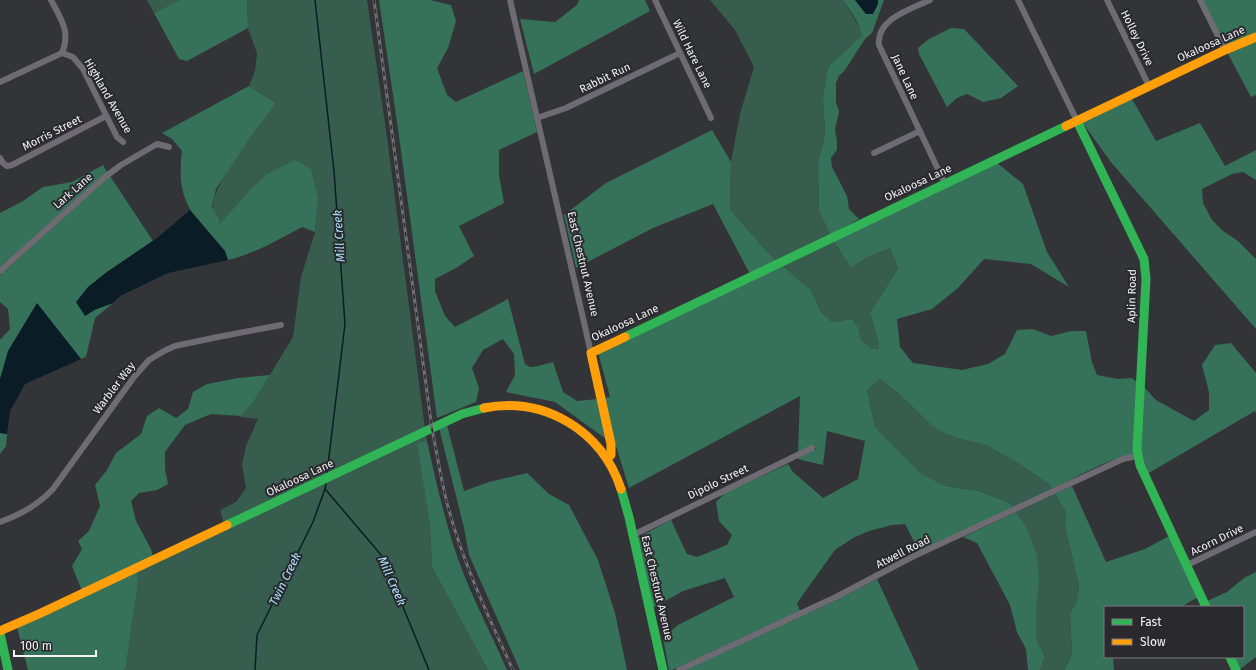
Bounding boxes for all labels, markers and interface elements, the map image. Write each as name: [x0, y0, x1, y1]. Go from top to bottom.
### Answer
street label: Holley Drive: [1118, 8, 1156, 68]
street label: Wild Hare Lane: [670, 17, 714, 91]
street label: Okaloosa Lane: [1175, 23, 1247, 65]
street label: Jane Lane: [889, 52, 921, 102]
street label: Highland Avenue: [81, 56, 135, 136]
street label: Rabbit Run: [577, 60, 633, 96]
street label: Morris Street: [20, 113, 84, 153]
street label: Okaloosa Lane: [882, 162, 954, 204]
street label: Lark Lane: [51, 170, 95, 212]
water label: Mill Creek: [330, 209, 348, 263]
street label: East Chestnut Avenue: [565, 210, 601, 318]
street label: Aplin Road: [1125, 269, 1139, 323]
street label: Okaloosa Lane: [589, 302, 661, 344]
street label: Warbler Way: [90, 359, 138, 417]
street label: Okaloosa Lane: [264, 457, 336, 499]
street label: Dipolo Street: [686, 462, 750, 502]
street label: Acorn Drive: [1188, 522, 1246, 558]
street label: Atwell Road: [874, 533, 932, 571]
street label: East Chestnut Avenue: [639, 534, 675, 642]
water label: Twin Creek: [266, 550, 304, 608]
water label: Mill Creek: [375, 554, 409, 608]
legend: [1104, 606, 1244, 658]
text: Fast: [1140, 615, 1162, 629]
scale bar: [14, 632, 96, 658]
text: Slow: [1140, 635, 1166, 649]
text: 100 m: [20, 639, 52, 653]

